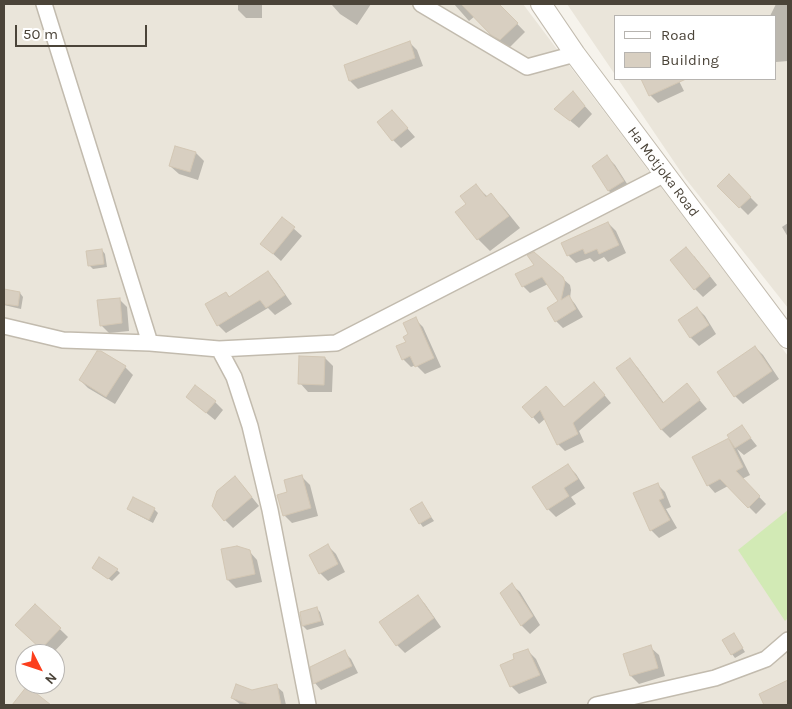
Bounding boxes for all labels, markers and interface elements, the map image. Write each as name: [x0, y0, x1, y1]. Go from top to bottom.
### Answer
scale bar: [18, 15, 150, 47]
legend: [614, 15, 777, 80]
text: 50 m: [23, 25, 58, 43]
text: Road: [661, 26, 696, 44]
text: Building: [661, 51, 719, 69]
street label: Ha Motjoka Road: [624, 124, 702, 220]
north arrow: [15, 644, 65, 694]
text: N: [41, 669, 61, 688]

